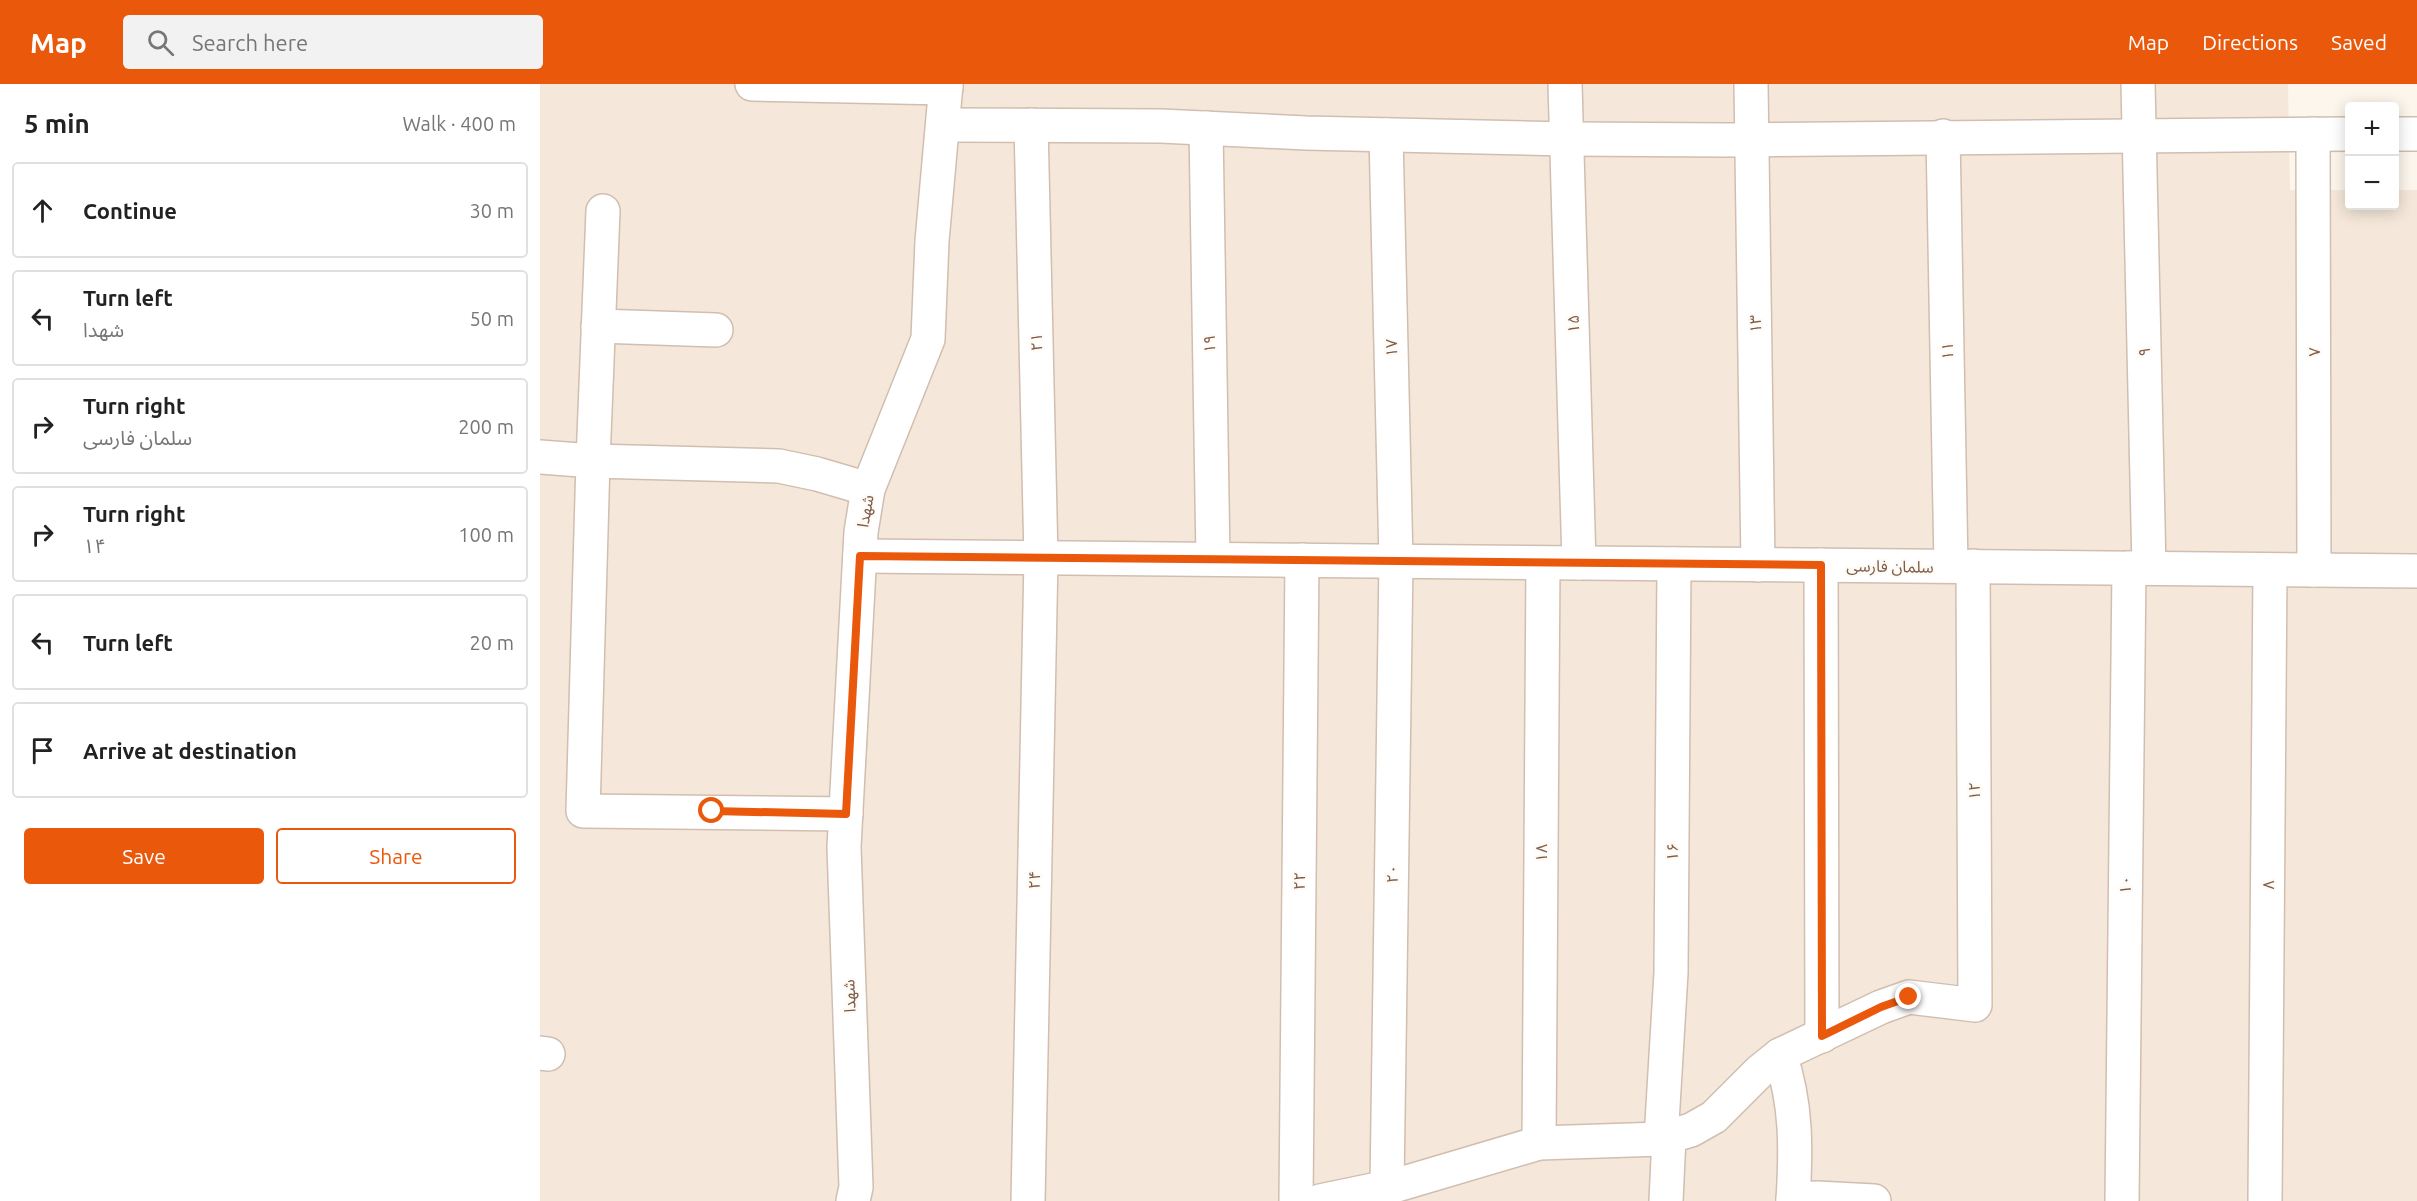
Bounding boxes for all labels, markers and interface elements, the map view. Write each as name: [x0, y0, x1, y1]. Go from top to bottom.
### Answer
search box: [123, 15, 543, 69]
icon: search: [144, 26, 177, 59]
text: Map: [30, 27, 87, 58]
text: Search here: [192, 30, 308, 55]
text: Map: [2128, 30, 2169, 54]
text: Directions: [2202, 30, 2298, 54]
text: Saved: [2331, 30, 2387, 54]
map controls: [2345, 102, 2399, 210]
button: +: [2345, 102, 2399, 156]
text: 5 min: [24, 109, 90, 138]
text: Walk · 400 m: [403, 112, 516, 135]
button: −: [2345, 156, 2399, 210]
icon: ahead: [26, 194, 59, 227]
text: Continue: [83, 198, 177, 223]
text: 30 m: [470, 199, 514, 222]
text: Turn left: [83, 285, 173, 310]
icon: left: [26, 302, 59, 335]
text: 50 m: [470, 307, 514, 330]
street label: ۱۵: [1564, 315, 1582, 333]
street label: ۱۳: [1746, 315, 1764, 333]
text: شهدا: [83, 318, 124, 341]
street label: ۲۱: [1027, 333, 1045, 351]
street label: ۱۹: [1200, 335, 1218, 353]
street label: ۱۷: [1382, 339, 1400, 357]
street label: ۱۱: [1938, 342, 1956, 360]
street label: ۹: [2135, 347, 2153, 357]
street label: ۷: [2305, 347, 2323, 357]
text: Turn right: [83, 393, 185, 418]
icon: right: [26, 410, 59, 443]
text: 200 m: [458, 415, 514, 438]
text: سلمان فارسی: [83, 426, 192, 449]
street label: شهدا: [853, 493, 878, 529]
text: Turn right: [83, 501, 185, 526]
icon: right: [26, 518, 59, 551]
text: 100 m: [458, 523, 514, 546]
text: ۱۴: [83, 534, 106, 557]
street label: سلمان فارسی: [1846, 556, 1934, 577]
icon: left: [26, 626, 59, 659]
text: Turn left: [83, 630, 173, 655]
text: 20 m: [470, 631, 514, 654]
icon: arrive: [26, 734, 59, 767]
text: Arrive at destination: [83, 738, 297, 763]
street label: ۱۲: [1965, 782, 1983, 800]
route start: [698, 797, 724, 823]
button: Save: [24, 828, 264, 884]
button: Share: [276, 828, 516, 884]
street label: ۱۶: [1663, 843, 1681, 861]
street label: ۱۸: [1532, 844, 1550, 862]
street label: ۲۰: [1383, 865, 1401, 883]
street label: ۲۴: [1025, 871, 1043, 889]
street label: ۲۲: [1290, 872, 1308, 890]
street label: ۱۰: [2116, 876, 2134, 894]
street label: ۸: [2259, 880, 2277, 890]
street label: شهدا: [839, 979, 860, 1013]
route end: [1895, 983, 1921, 1009]

